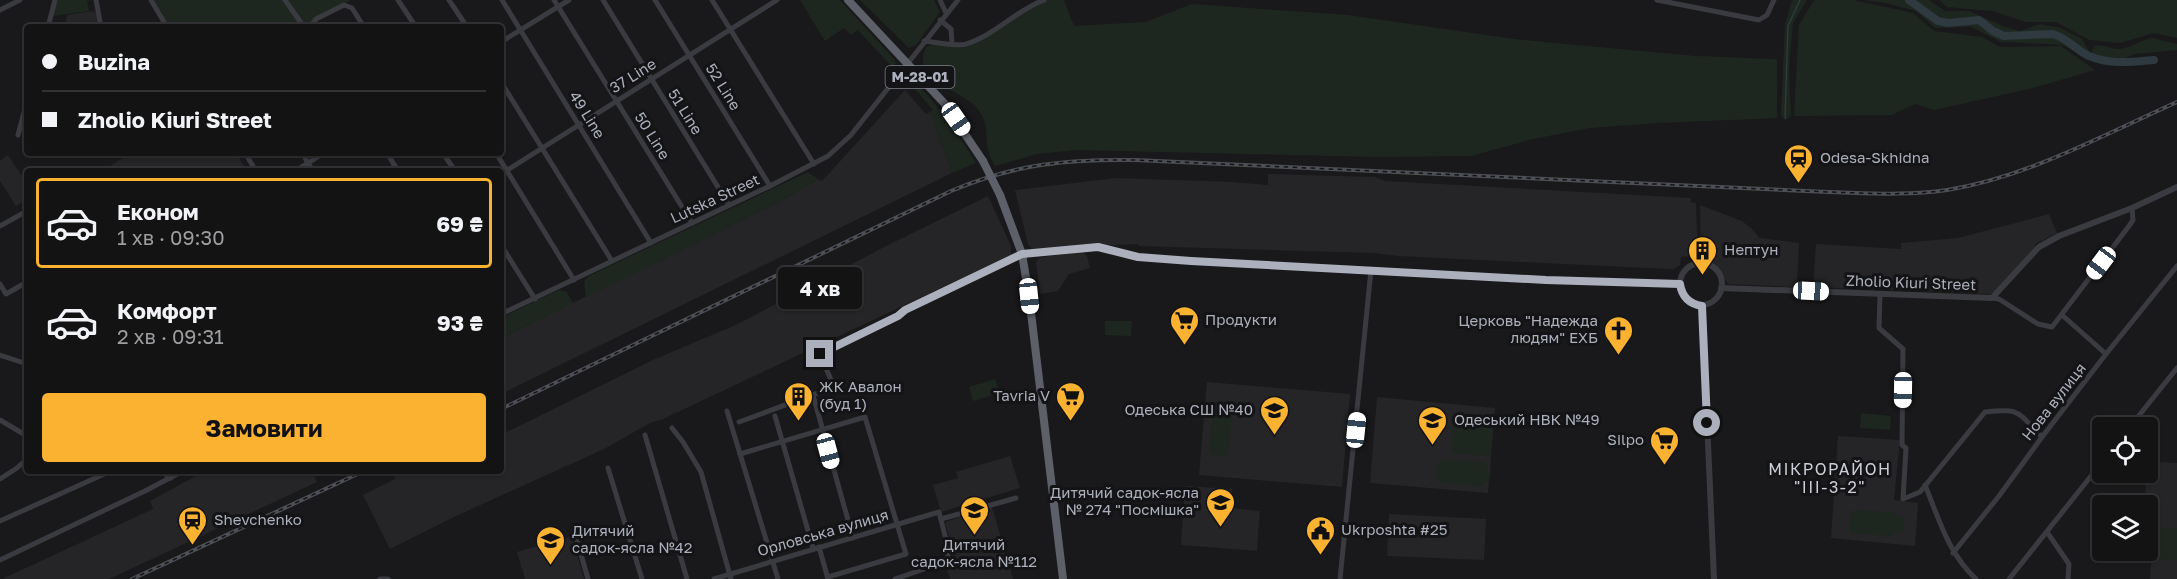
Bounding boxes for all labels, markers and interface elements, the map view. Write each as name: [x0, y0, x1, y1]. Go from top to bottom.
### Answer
text: Buzina: [78, 48, 150, 75]
street label: 37 Line: [606, 54, 659, 96]
street label: 52 Line: [703, 60, 745, 113]
road number: М-28-01: [886, 66, 954, 88]
street label: 51 Line: [665, 85, 707, 138]
street label: 49 Line: [566, 87, 610, 142]
car: [938, 99, 974, 139]
text: Zholio Kiuri Street: [78, 106, 272, 133]
street label: 50 Line: [631, 109, 674, 163]
station icon: Odesa-Skhidna: [1783, 142, 1815, 184]
place label: Odesa-Skhidna: [1820, 148, 1929, 166]
street label: Lutska Street: [667, 170, 762, 227]
icon: car: [45, 196, 99, 250]
text: Економ: [117, 198, 199, 225]
text: 69 ₴: [436, 210, 483, 237]
text: 1 хв · 09:30: [117, 225, 225, 249]
building icon: Нептун: [1687, 234, 1719, 276]
place label: Нептун: [1724, 240, 1778, 258]
car: [2083, 243, 2119, 283]
callout: 4 хв: [778, 267, 862, 309]
street label: Zholio Kiuri Street: [1846, 271, 1976, 293]
text: 4 хв: [800, 276, 840, 300]
car: [1018, 277, 1040, 315]
car: [1793, 281, 1829, 301]
icon: car: [45, 295, 99, 349]
text: Комфорт: [117, 297, 217, 324]
supermarket icon: Продукти: [1168, 304, 1200, 346]
text: 93 ₴: [437, 309, 483, 336]
place label: Продукти: [1205, 310, 1277, 328]
place label: Церковь "Надежда людям" ЕХБ: [1458, 311, 1598, 346]
church icon: Церковь "Надежда людям" ЕХБ: [1603, 314, 1635, 356]
text: 2 хв · 09:31: [117, 324, 224, 348]
route end: [806, 340, 833, 367]
street label: Нова вулиця: [2017, 359, 2089, 444]
car: [1894, 372, 1912, 408]
place label: ЖК Авалон (буд 1): [819, 377, 902, 412]
building icon: ЖК Авалон (буд 1): [782, 380, 814, 422]
supermarket icon: Tavria V: [1055, 380, 1087, 422]
place label: Tavria V: [993, 386, 1050, 404]
button: Замовити: [42, 393, 486, 462]
school or university icon: Одеська СШ №40: [1258, 394, 1290, 436]
place label: Одеська СШ №40: [1124, 400, 1253, 418]
school or university icon: Одеський НВК №49: [1417, 404, 1449, 446]
route start: [1693, 409, 1720, 436]
place label: Одеський НВК №49: [1454, 410, 1600, 428]
car: [1345, 411, 1367, 449]
map controls: [2092, 417, 2158, 561]
button: locate: [2092, 417, 2158, 483]
supermarket icon: Silpo: [1649, 424, 1681, 466]
place label: Silpo: [1607, 430, 1644, 448]
car: [815, 431, 841, 471]
district label: МІКРОРАЙОН "ІІІ-3-2": [1768, 459, 1892, 497]
place label: Дитячий садок-ясла № 274 "Посмішка": [1050, 483, 1199, 518]
school or university icon: Дитячий садок-ясла № 274 "Посмішка": [1204, 486, 1236, 528]
school or university icon: Дитячий садок-ясла №112: [958, 494, 990, 536]
button: layers: [2092, 495, 2158, 561]
station icon: Shevchenko: [177, 504, 209, 546]
street label: Орловська вулиця: [755, 505, 890, 559]
place label: Shevchenko: [214, 510, 302, 528]
public building icon: Ukrposhta #25: [1304, 514, 1336, 556]
place label: Ukrposhta #25: [1341, 520, 1447, 538]
place label: Дитячий садок-ясла №42: [572, 521, 692, 556]
school or university icon: Дитячий садок-ясла №42: [535, 524, 567, 566]
place label: Дитячий садок-ясла №112: [911, 535, 1037, 570]

